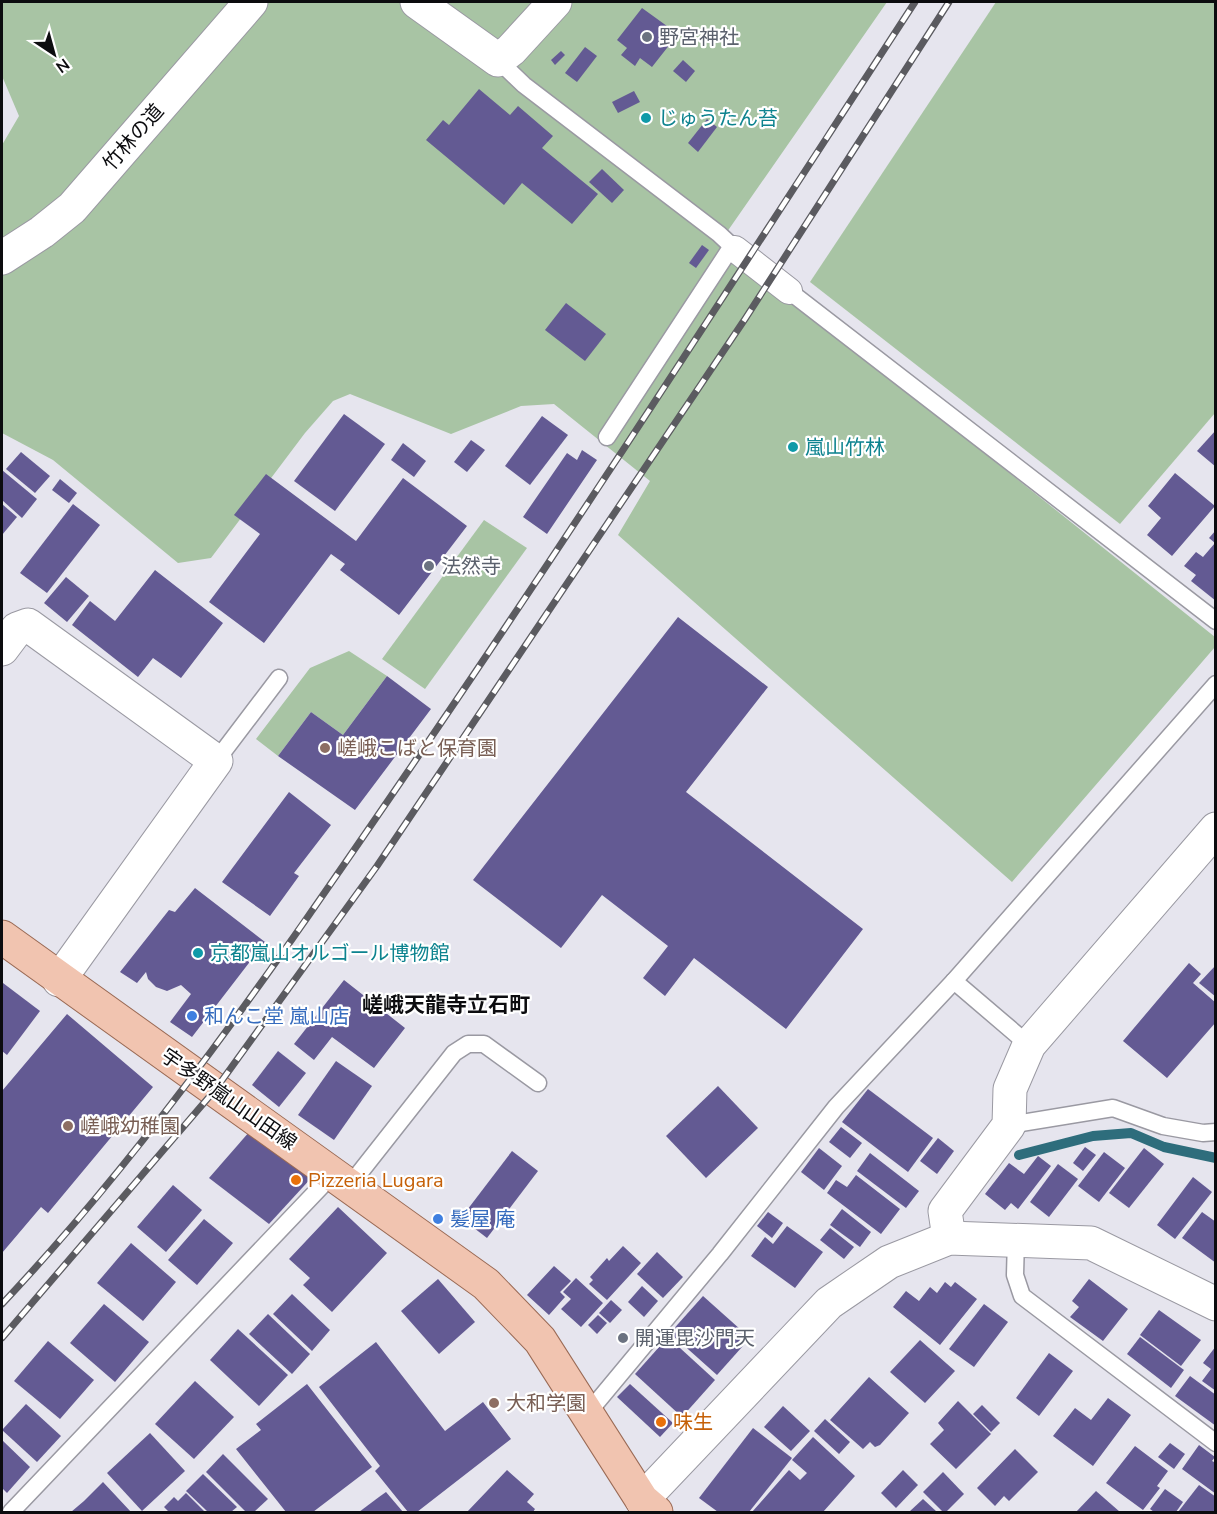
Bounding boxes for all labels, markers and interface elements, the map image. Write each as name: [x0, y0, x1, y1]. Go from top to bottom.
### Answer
north arrow: [24, 24, 84, 84]
place label: 野宮神社: [659, 24, 739, 51]
marker: 野宮神社: [640, 30, 654, 44]
text: N: [51, 53, 74, 78]
street label: 竹林の道: [97, 98, 170, 176]
place label: じゅうたん苔: [658, 105, 778, 132]
marker: じゅうたん苔: [639, 111, 653, 125]
place label: 嵐山竹林: [805, 434, 885, 461]
marker: 嵐山竹林: [786, 440, 800, 454]
place label: 法然寺: [441, 553, 501, 580]
marker: 法然寺: [422, 559, 436, 573]
place label: 嵯峨こばと保育園: [337, 735, 497, 762]
marker: 嵯峨こばと保育園: [318, 741, 332, 755]
place label: 京都嵐山オルゴール博物館: [210, 940, 450, 967]
marker: 京都嵐山オルゴール博物館: [191, 946, 205, 960]
district label: 嵯峨天龍寺立石町: [362, 991, 530, 1019]
place label: 和んこ堂 嵐山店: [204, 1003, 349, 1030]
marker: 和んこ堂 嵐山店: [185, 1009, 199, 1023]
street label: 宇多野嵐山山田線: [155, 1042, 302, 1156]
place label: 嵯峨幼稚園: [80, 1113, 180, 1140]
marker: 嵯峨幼稚園: [61, 1119, 75, 1133]
place label: Pizzeria Lugara: [308, 1167, 444, 1194]
marker: Pizzeria Lugara: [289, 1173, 303, 1187]
place label: 髪屋 庵: [450, 1206, 515, 1233]
marker: 髪屋 庵: [431, 1212, 445, 1226]
place label: 開運毘沙門天: [635, 1325, 755, 1352]
marker: 開運毘沙門天: [616, 1331, 630, 1345]
place label: 大和学園: [506, 1390, 586, 1417]
marker: 大和学園: [487, 1396, 501, 1410]
place label: 味生: [673, 1409, 713, 1436]
marker: 味生: [654, 1415, 668, 1429]

